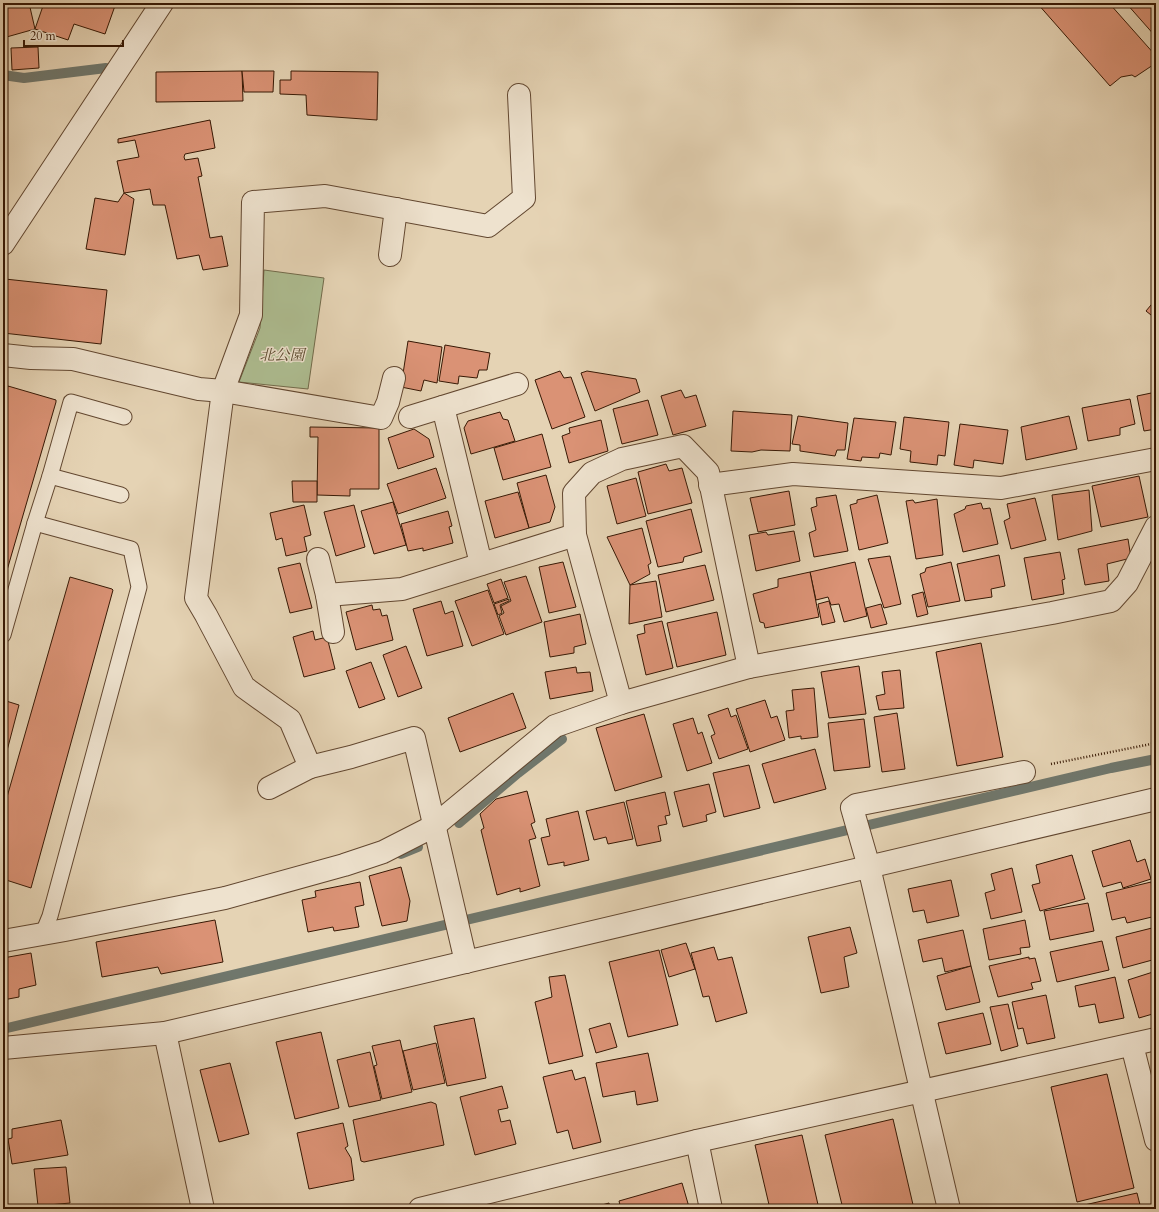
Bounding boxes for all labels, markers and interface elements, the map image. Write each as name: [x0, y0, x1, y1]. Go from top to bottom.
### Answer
scale bar: [24, 22, 123, 48]
text: 20 m: [30, 28, 57, 44]
park label: 北公園: [259, 345, 307, 365]

